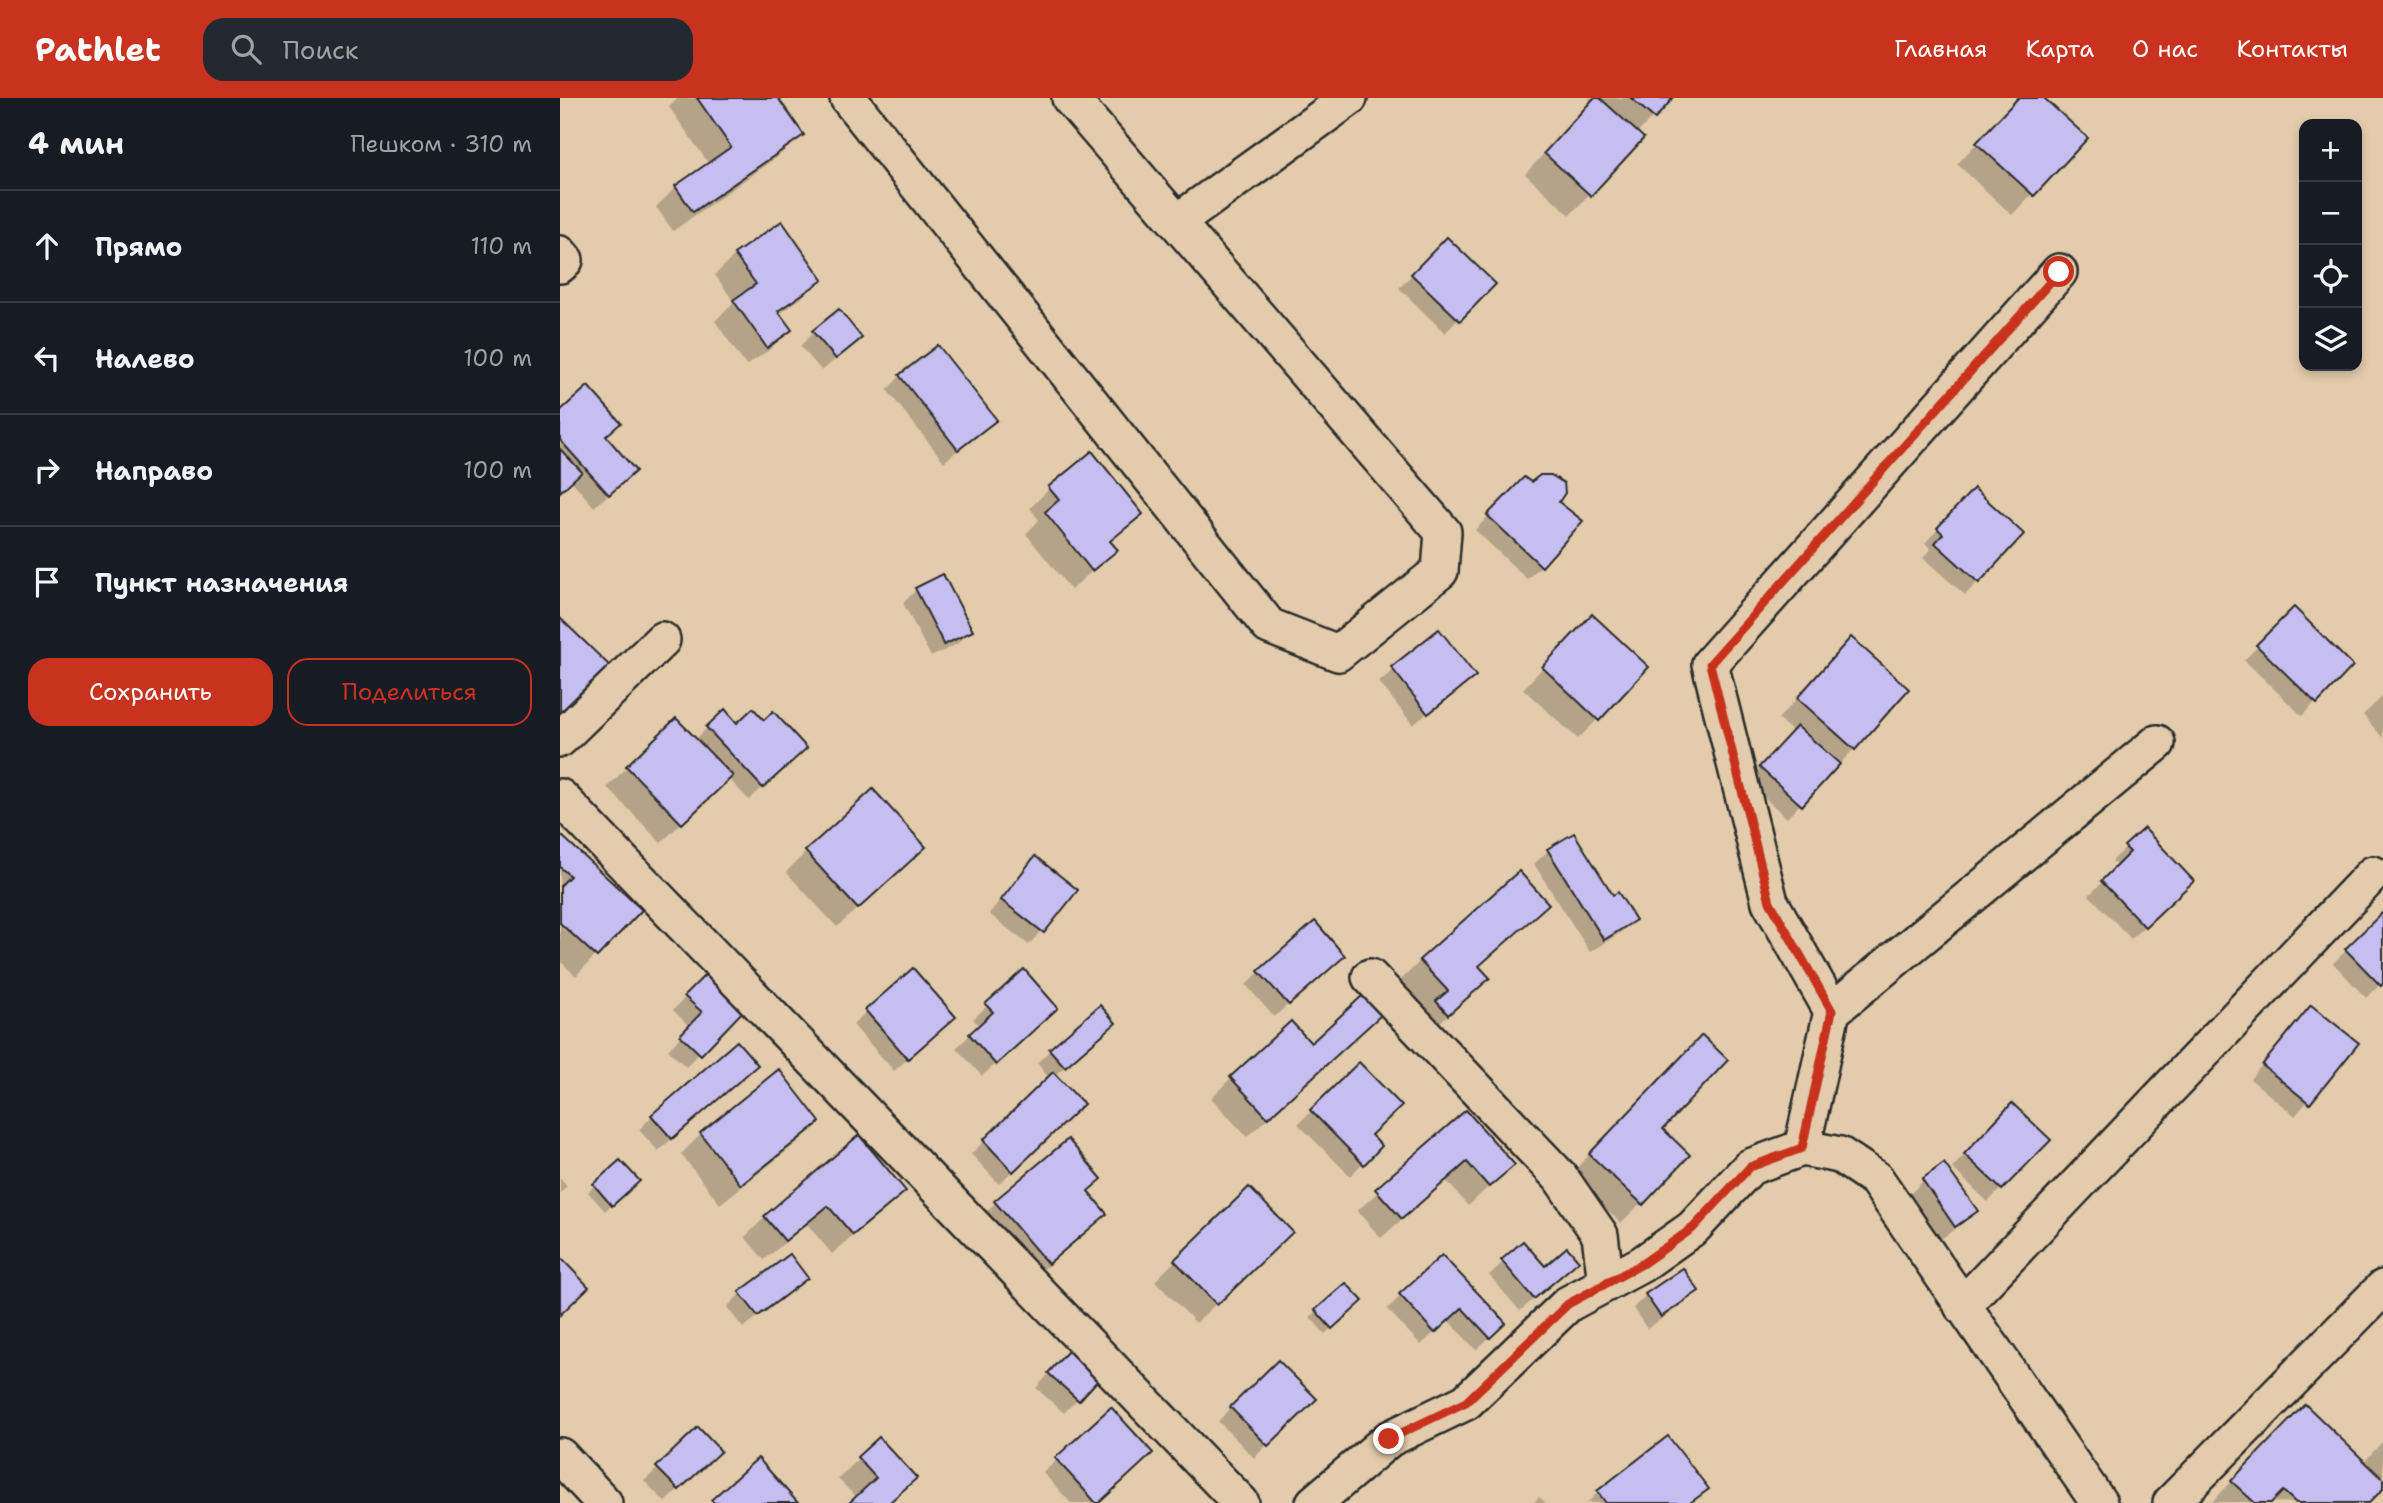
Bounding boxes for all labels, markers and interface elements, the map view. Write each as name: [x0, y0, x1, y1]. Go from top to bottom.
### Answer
search box: [203, 18, 693, 81]
text: Pathlet: [35, 27, 161, 72]
icon: search: [227, 30, 265, 68]
text: Поиск: [283, 32, 359, 67]
text: Главная: [1894, 33, 1987, 65]
text: Карта: [2025, 33, 2094, 65]
text: О нас: [2132, 33, 2198, 65]
text: Контакты: [2236, 33, 2348, 65]
map controls: [2299, 119, 2362, 371]
button: +: [2299, 119, 2362, 182]
text: 4 мин: [28, 123, 124, 164]
text: Пешком · 310 m: [350, 129, 532, 159]
button: −: [2299, 182, 2362, 245]
icon: ahead: [28, 227, 66, 265]
text: Прямо: [95, 229, 183, 264]
text: 110 m: [470, 231, 532, 261]
button: locate: [2299, 245, 2362, 308]
route start: [2043, 256, 2074, 287]
button: layers: [2299, 308, 2362, 371]
icon: left: [28, 339, 66, 377]
text: Налево: [95, 341, 195, 376]
text: 100 m: [463, 343, 532, 373]
icon: right: [28, 451, 66, 489]
text: Направо: [95, 453, 213, 488]
text: 100 m: [463, 455, 532, 485]
icon: arrive: [28, 563, 66, 601]
text: Пункт назначения: [95, 565, 348, 600]
button: Сохранить: [28, 658, 273, 726]
button: Поделиться: [287, 658, 532, 726]
route end: [1373, 1423, 1404, 1454]

